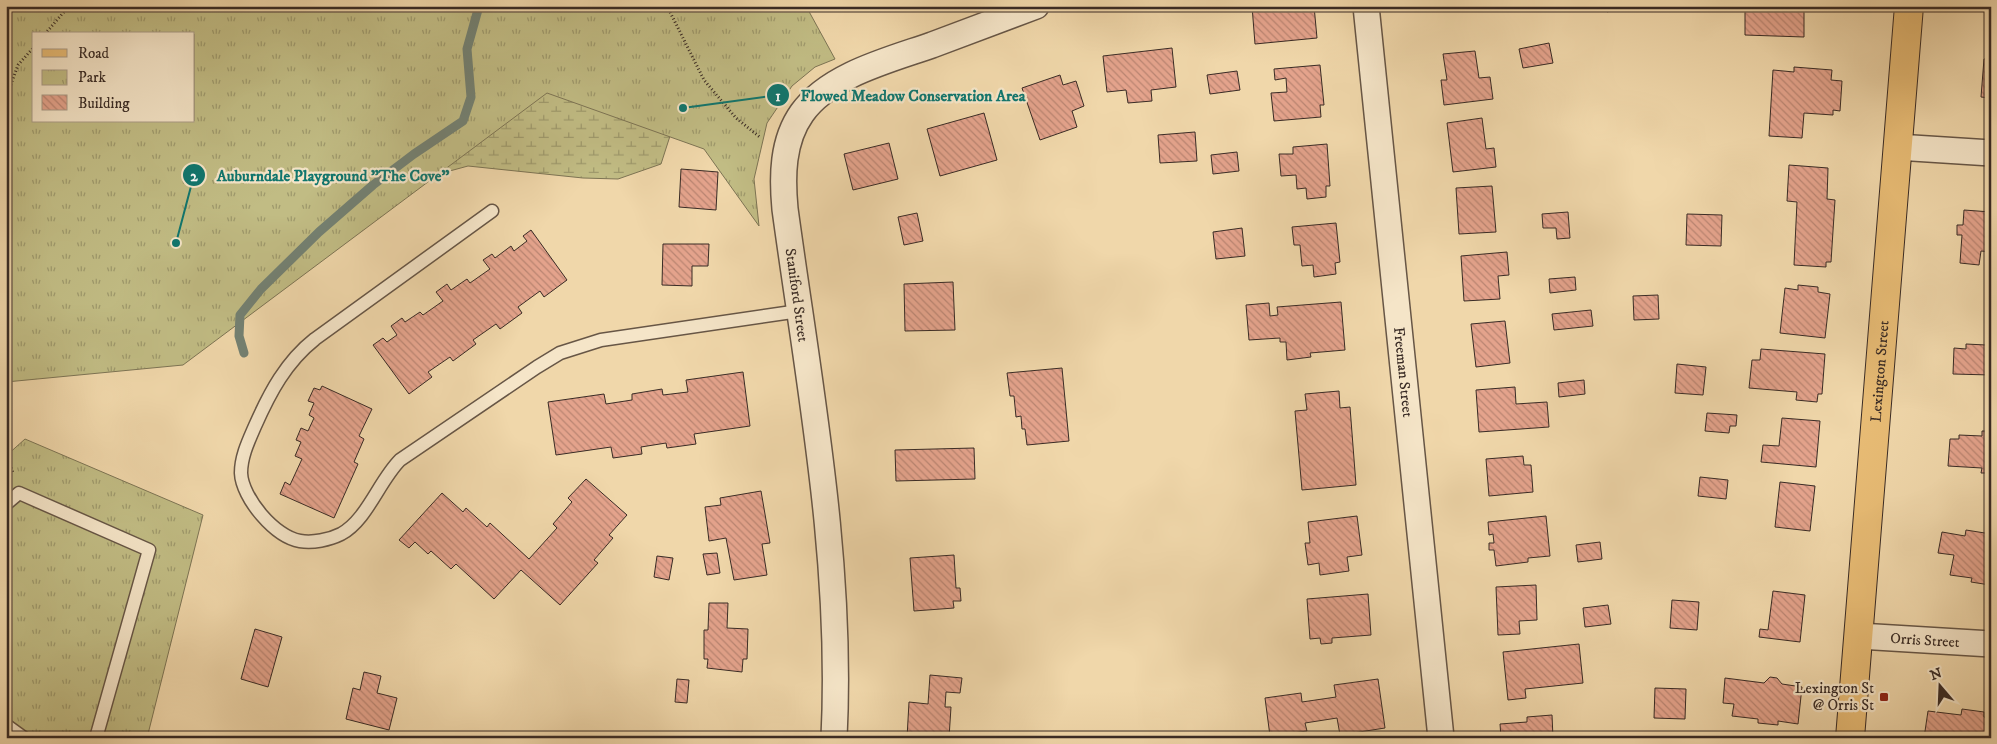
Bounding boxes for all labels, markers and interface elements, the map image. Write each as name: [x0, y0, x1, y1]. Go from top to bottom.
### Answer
legend: [32, 32, 195, 122]
text: Road: [78, 44, 110, 63]
text: Park: [78, 68, 107, 87]
callout: Flowed Meadow Conservation Area: [765, 80, 1035, 111]
text: Flowed Meadow Conservation Area: [801, 86, 1027, 106]
text: 1: [775, 87, 781, 106]
text: Building: [78, 94, 130, 113]
callout: Auburndale Playground "The Cove": [182, 160, 460, 191]
text: Auburndale Playground "The Cove": [216, 166, 449, 186]
text: 2: [190, 167, 198, 186]
street label: Staniford Street: [781, 247, 813, 343]
street label: Lexington Street: [1866, 319, 1894, 423]
street label: Freeman Street: [1389, 326, 1417, 418]
street label: Orris Street: [1890, 629, 1960, 652]
north arrow: [1914, 662, 1964, 712]
text: N: [1928, 664, 1945, 685]
place label: Lexington St @ Orris St: [1795, 679, 1874, 715]
marker: Lexington St @ Orris St: [1878, 691, 1890, 703]

